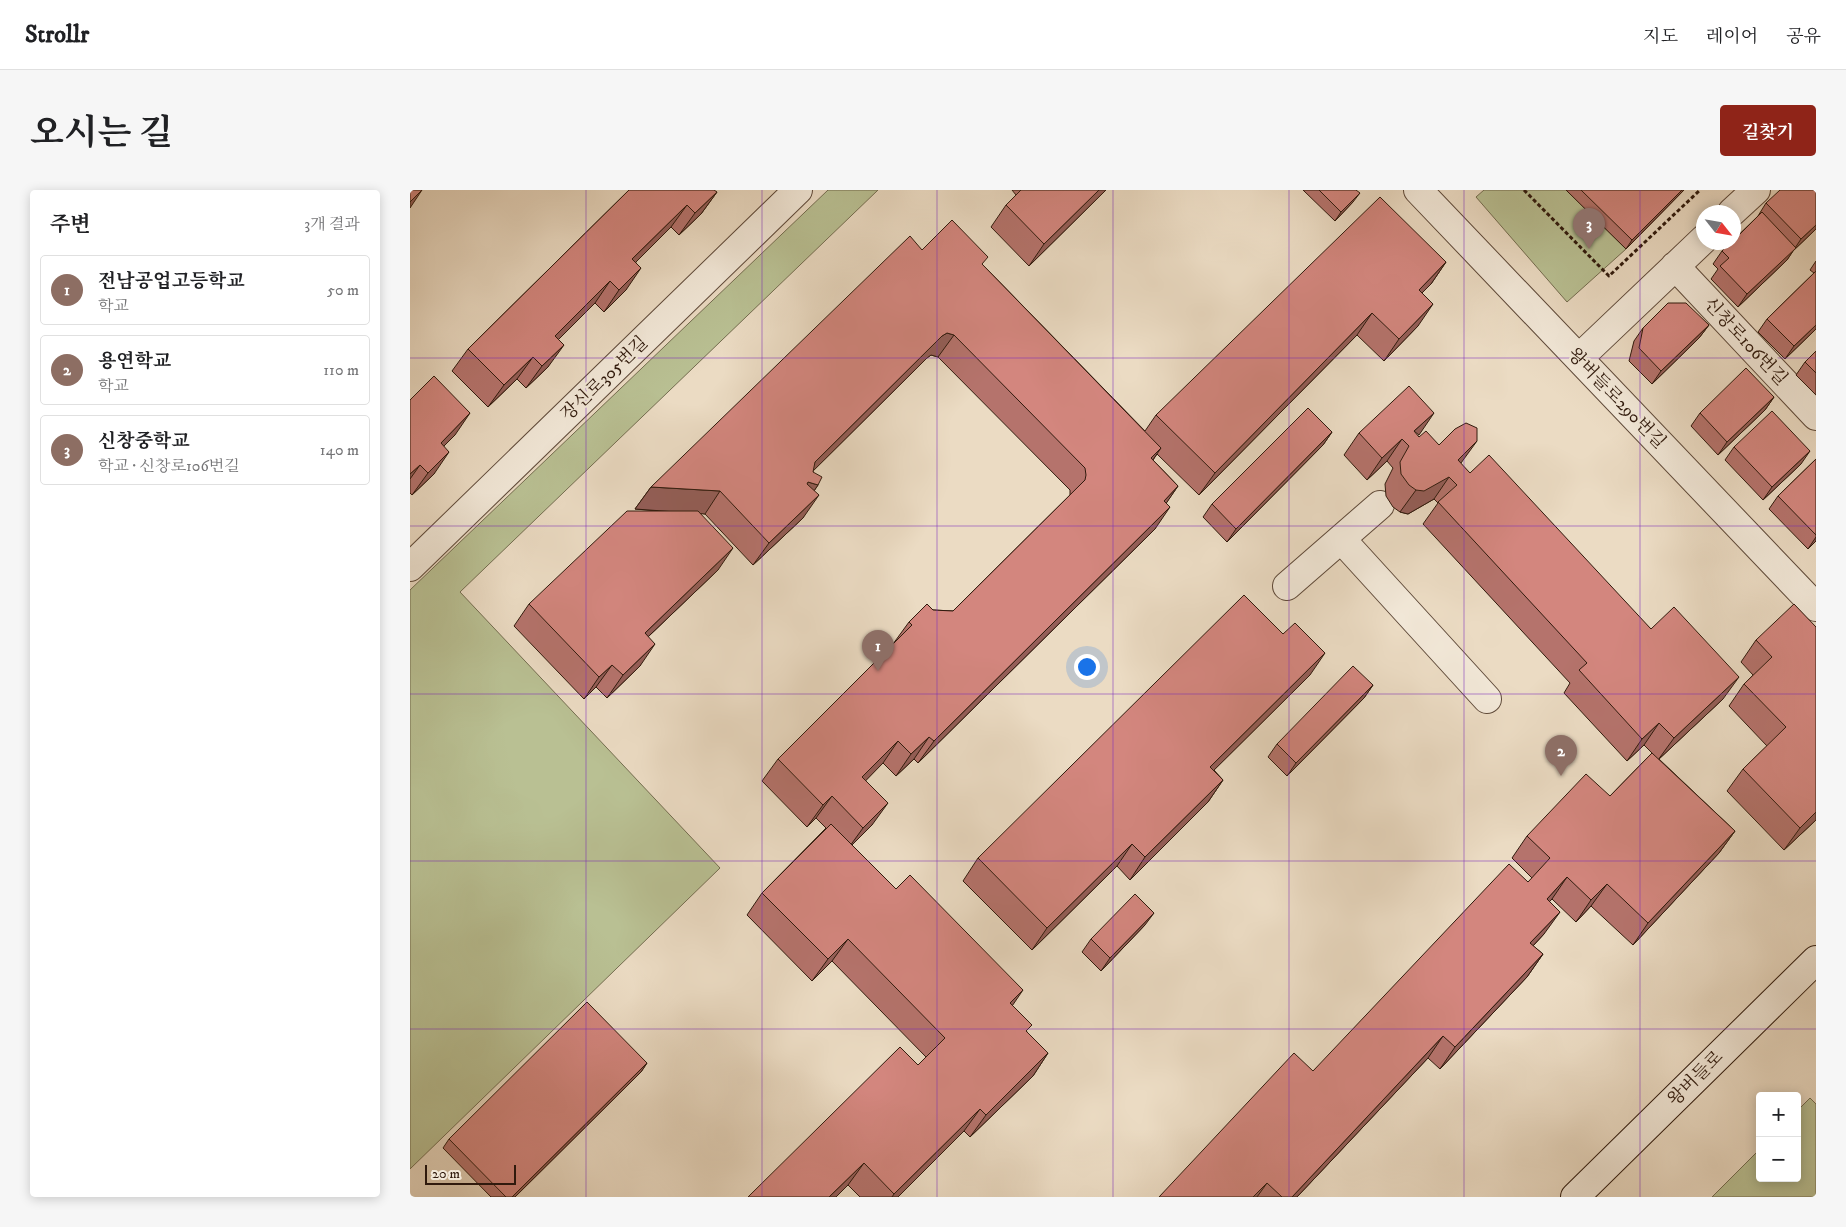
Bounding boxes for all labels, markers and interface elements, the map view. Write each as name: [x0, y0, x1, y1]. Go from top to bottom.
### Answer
text: Strollr: [25, 20, 89, 50]
text: 지도: [1643, 26, 1678, 48]
text: 레이어: [1706, 26, 1758, 48]
text: 공유: [1786, 26, 1821, 48]
button: 길찾기: [1720, 105, 1816, 156]
text: 오시는 길: [30, 112, 173, 156]
north arrow: [1696, 205, 1741, 250]
pin: 3: [1573, 208, 1605, 249]
text: 주변: [50, 212, 91, 238]
text: 3개 결과: [304, 214, 360, 234]
text: 전남공업고등학교: [98, 270, 245, 293]
text: 1: [64, 280, 70, 300]
text: 50 m: [327, 280, 359, 300]
street label: 신창로106번길: [1699, 293, 1792, 390]
text: 학교: [98, 296, 129, 316]
street label: 장신로305번길: [557, 332, 653, 426]
street label: 왕버들로290번길: [1563, 344, 1670, 454]
text: 용연학교: [98, 350, 171, 373]
text: 2: [63, 360, 71, 380]
text: 110 m: [323, 360, 359, 380]
text: 학교: [98, 376, 129, 396]
text: 신창중학교: [98, 430, 190, 453]
text: 3: [64, 440, 70, 460]
text: 140 m: [320, 440, 359, 460]
text: 학교 · 신창로106번길: [98, 456, 240, 476]
pin: 1: [862, 630, 894, 671]
your location: [1074, 654, 1100, 680]
pin: 2: [1545, 735, 1577, 776]
street label: 왕버들로: [1663, 1046, 1728, 1111]
map controls: [1756, 1092, 1801, 1182]
button: +: [1756, 1092, 1801, 1137]
button: −: [1756, 1137, 1801, 1182]
scale bar: [425, 1162, 516, 1185]
text: 20 m: [432, 1165, 460, 1183]

